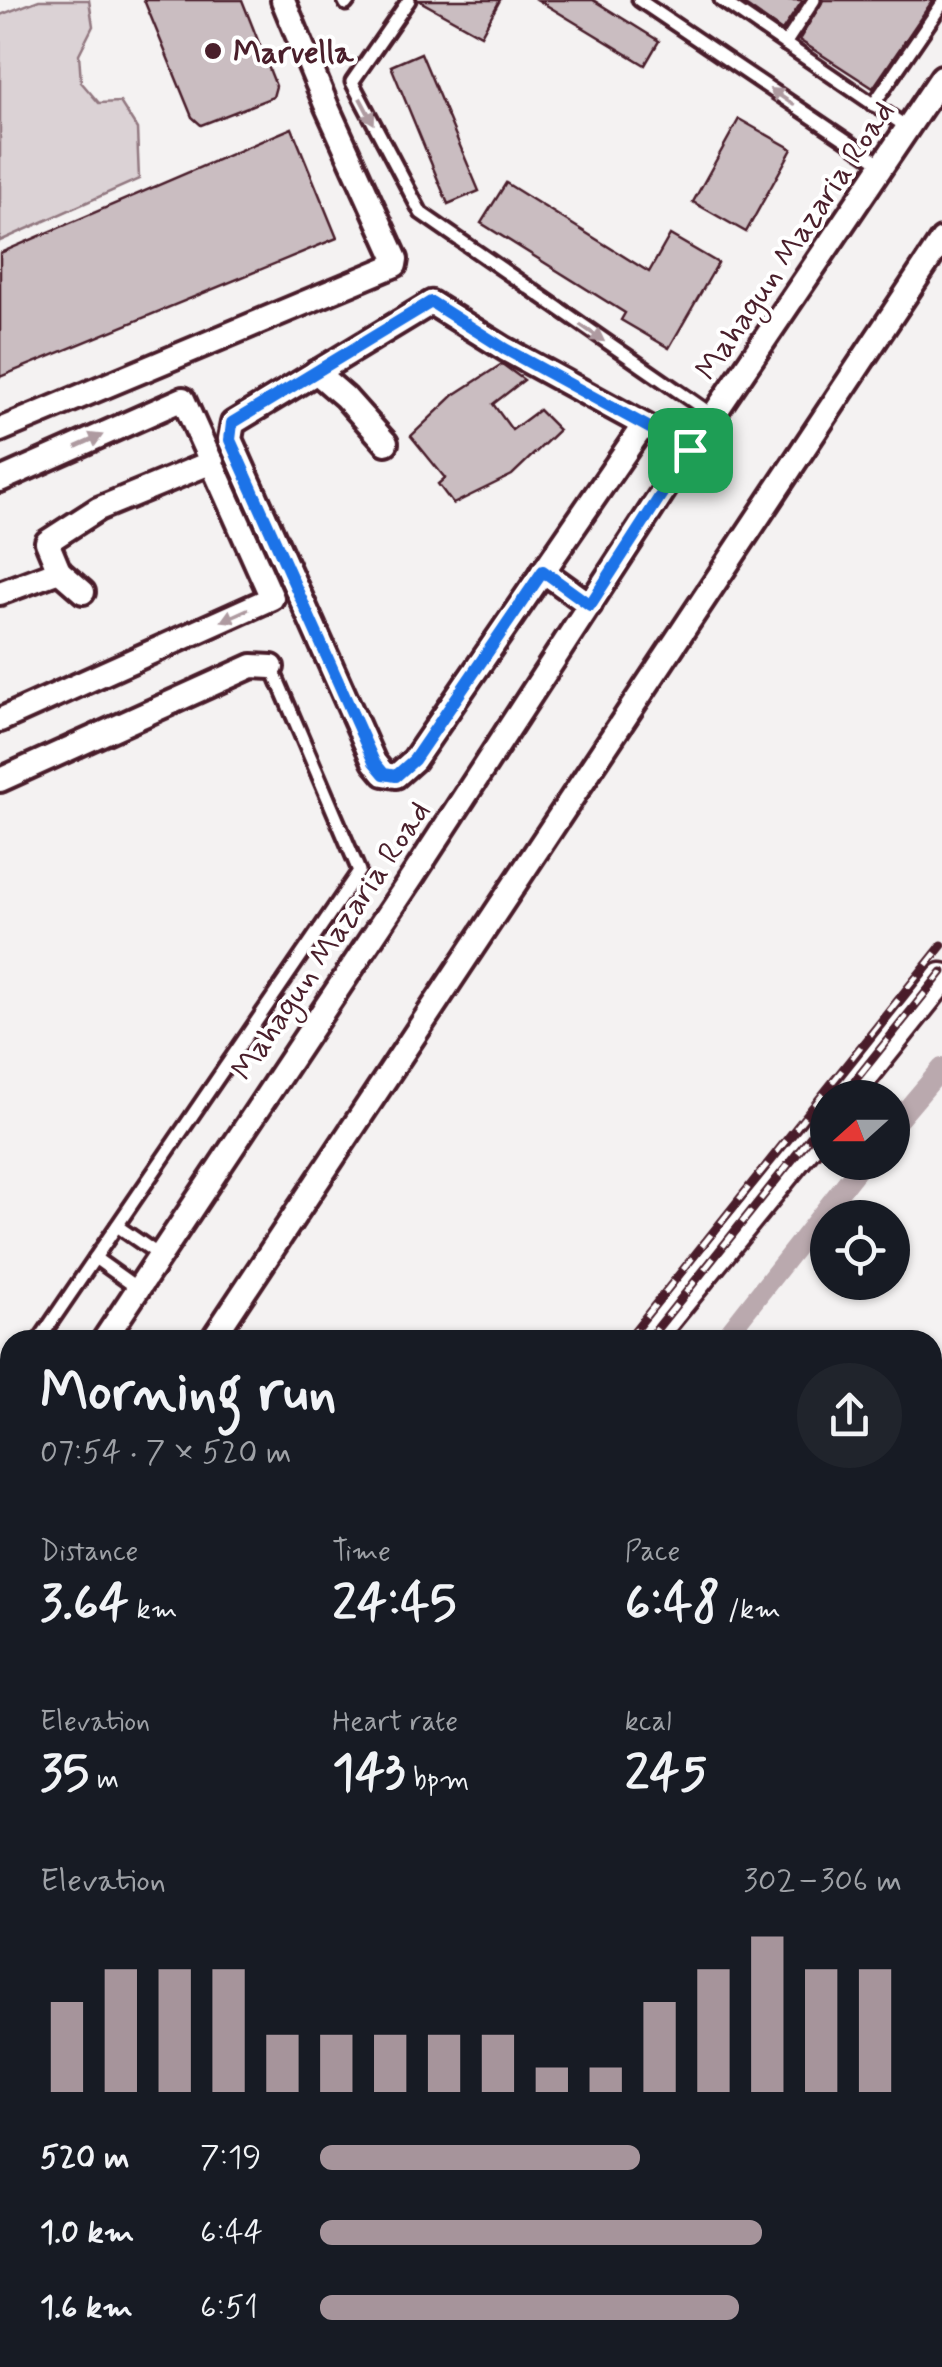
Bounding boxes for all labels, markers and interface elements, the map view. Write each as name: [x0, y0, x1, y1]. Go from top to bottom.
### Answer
place label: Marvella: [233, 32, 354, 74]
marker: Marvella: [202, 40, 224, 62]
one-way arrow: [769, 88, 796, 107]
street label: Mahagun Mazaria Road: [686, 93, 907, 390]
one-way arrow: [358, 96, 375, 125]
one-way arrow: [579, 323, 606, 342]
pin: [648, 408, 733, 493]
icon: arrive: [663, 423, 718, 478]
one-way arrow: [74, 433, 104, 449]
one-way arrow: [220, 606, 249, 623]
street label: Mahagun Mazaria Road: [222, 793, 443, 1090]
north arrow: [810, 1080, 910, 1180]
map controls: [810, 1080, 910, 1300]
button: locate: [810, 1200, 910, 1300]
text: Morning run: [40, 1358, 337, 1430]
button: share: [797, 1363, 902, 1468]
text: 07:54 · 7 × 520 m: [40, 1432, 292, 1474]
text: Distance: [40, 1534, 138, 1571]
text: Time: [332, 1534, 391, 1571]
text: Pace: [625, 1534, 680, 1571]
text: 3.64: [40, 1571, 129, 1637]
text: 24:45: [332, 1571, 456, 1637]
text: 6:48: [625, 1571, 720, 1637]
text: km: [129, 1592, 177, 1629]
text: /km: [720, 1592, 781, 1629]
text: Elevation: [40, 1704, 150, 1741]
text: Heart rate: [332, 1704, 458, 1741]
text: kcal: [625, 1704, 672, 1741]
text: 35: [40, 1741, 89, 1807]
text: 143: [332, 1741, 405, 1807]
text: 245: [625, 1741, 707, 1807]
text: m: [89, 1762, 119, 1799]
text: bpm: [405, 1762, 469, 1799]
text: Elevation: [40, 1860, 166, 1902]
text: 302–306 m: [744, 1860, 902, 1902]
text: 520 m: [40, 2137, 129, 2179]
text: 7:19: [200, 2137, 261, 2179]
text: 1.0 km: [40, 2212, 134, 2254]
text: 6:44: [200, 2212, 263, 2254]
text: 1.6 km: [40, 2287, 133, 2329]
text: 6:51: [200, 2287, 258, 2329]

